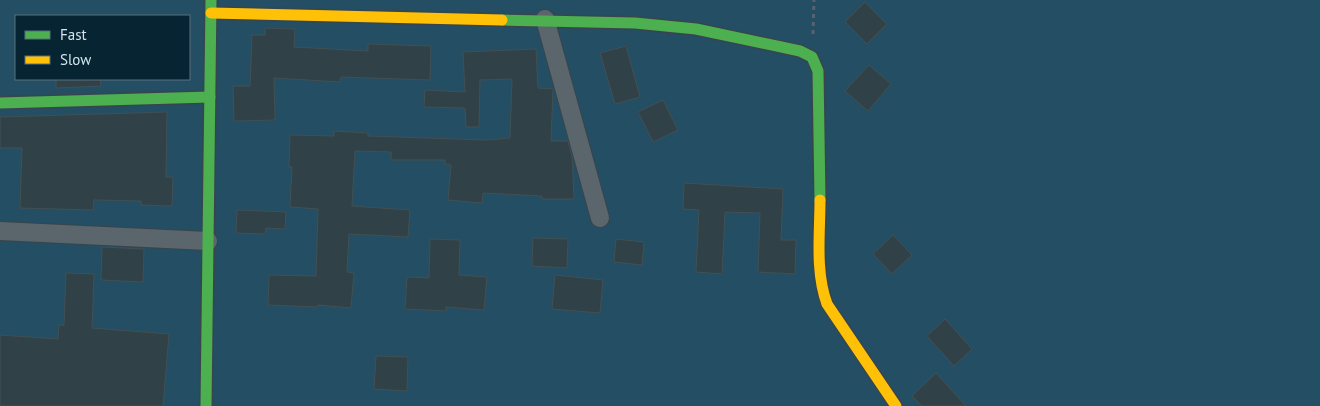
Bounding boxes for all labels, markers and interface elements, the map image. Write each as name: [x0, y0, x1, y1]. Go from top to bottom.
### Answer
legend: [15, 15, 190, 80]
text: Fast: [60, 25, 87, 44]
text: Slow: [60, 50, 91, 69]

